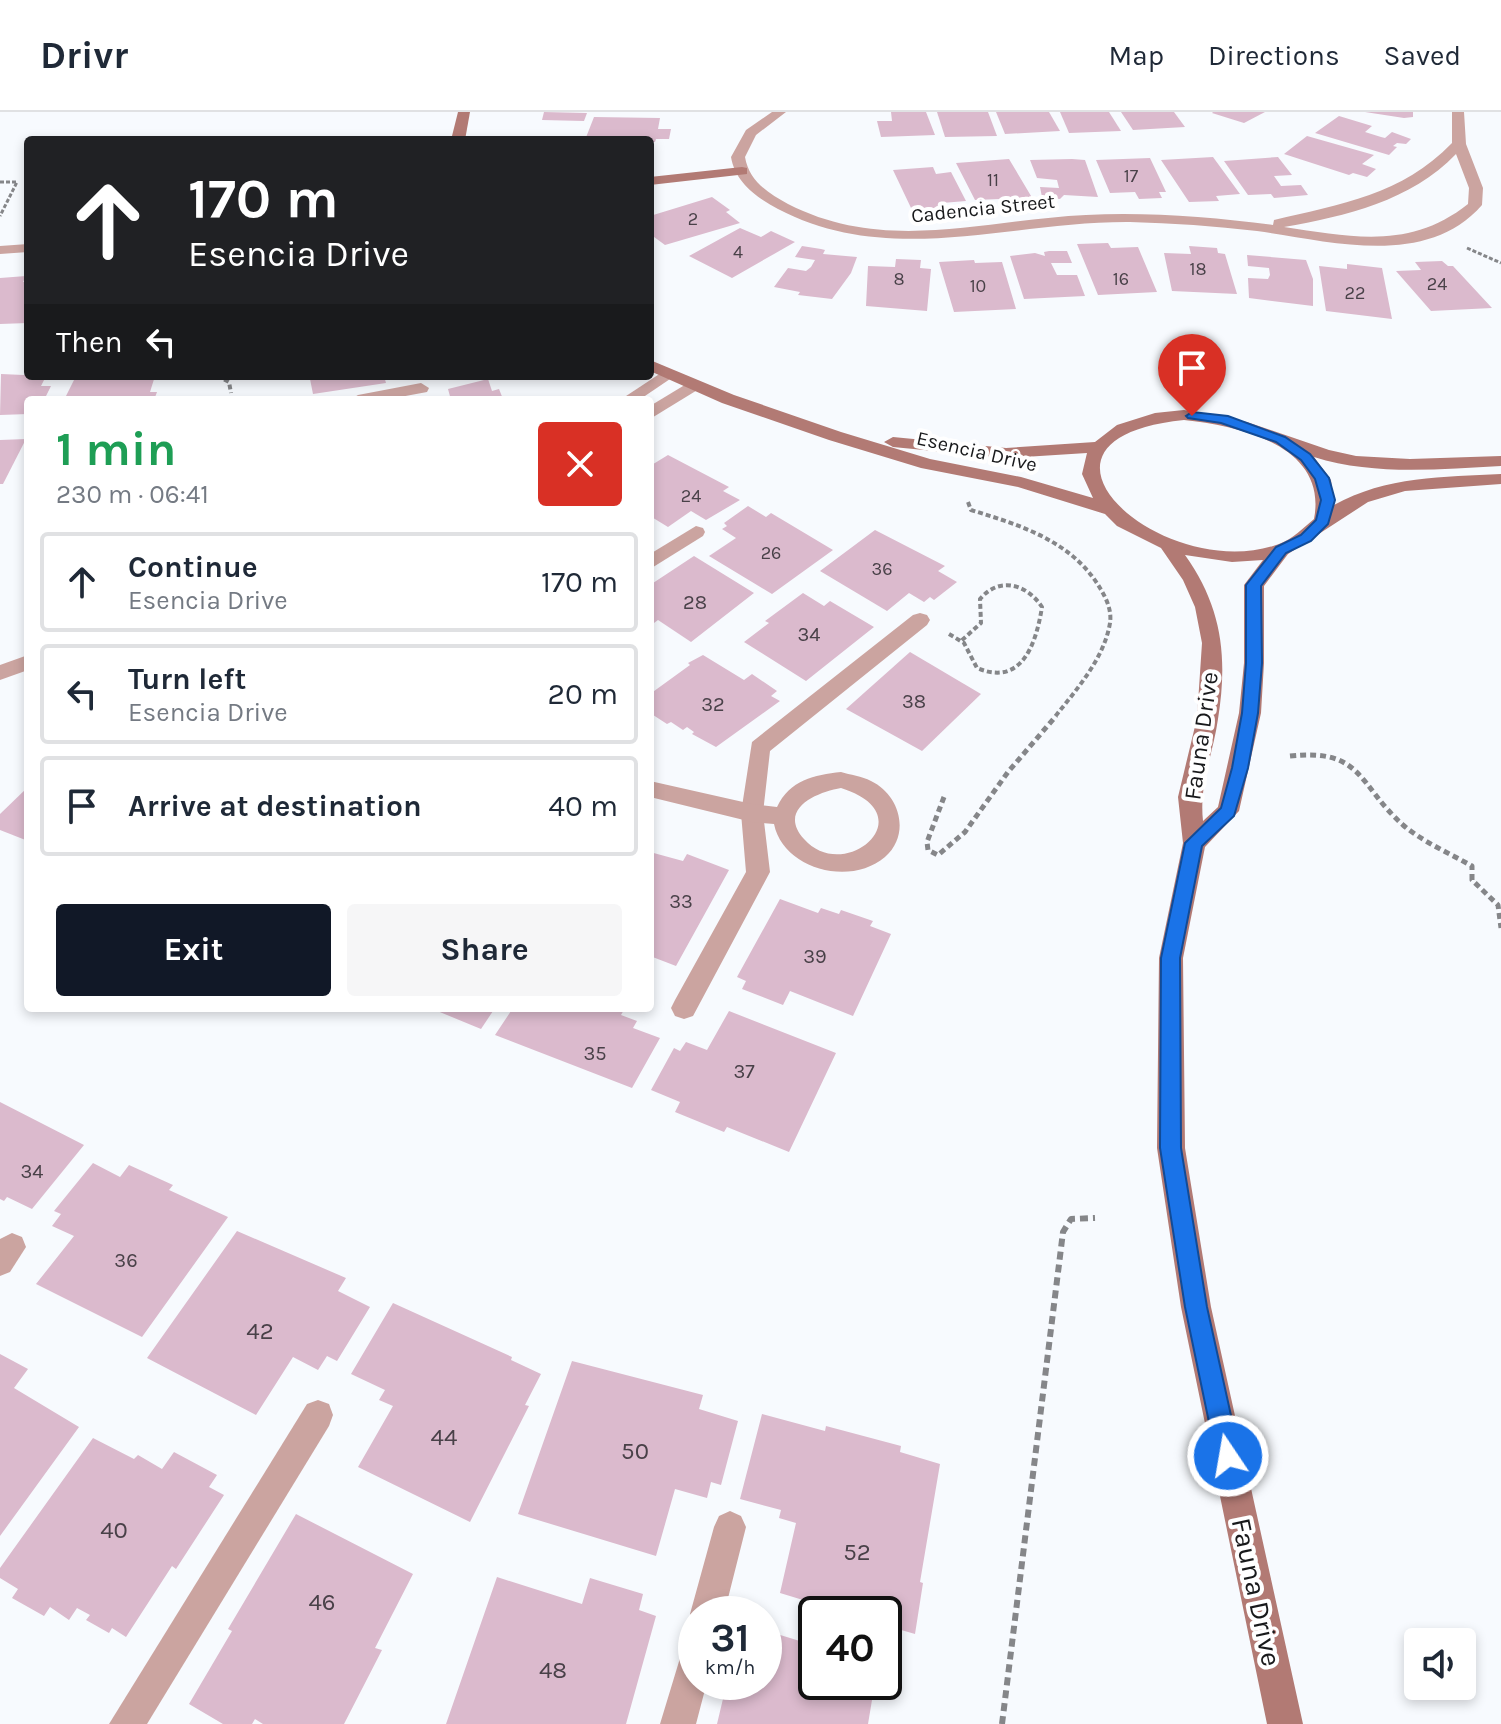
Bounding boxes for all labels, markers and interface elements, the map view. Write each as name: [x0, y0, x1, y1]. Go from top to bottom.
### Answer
text: Drivr: [40, 33, 128, 78]
text: Map: [1109, 39, 1164, 72]
text: Directions: [1208, 39, 1340, 72]
text: Saved: [1384, 39, 1461, 72]
house number: 17: [1124, 165, 1139, 187]
text: 170 m: [188, 166, 339, 231]
icon: ahead: [56, 168, 160, 272]
house number: 11: [987, 169, 999, 191]
street label: Cadencia Street: [910, 189, 1057, 227]
house number: 2: [688, 208, 698, 230]
text: Esencia Drive: [188, 233, 409, 275]
house number: 4: [733, 241, 743, 263]
house number: 18: [1189, 258, 1207, 280]
house number: 8: [893, 268, 905, 290]
house number: 16: [1113, 268, 1129, 290]
house number: 24: [1427, 273, 1447, 295]
house number: 10: [970, 275, 986, 297]
house number: 22: [1345, 282, 1365, 304]
icon: left: [139, 320, 183, 364]
text: Then: [56, 324, 123, 360]
pin: [1158, 334, 1226, 416]
icon: arrive: [1170, 346, 1214, 390]
text: 1 min: [56, 421, 176, 477]
button: close: [538, 422, 622, 506]
street label: Esencia Drive: [914, 426, 1039, 477]
text: 230 m · 06:41: [56, 479, 209, 510]
house number: 24: [681, 485, 701, 507]
house number: 26: [761, 542, 781, 564]
text: Continue: [128, 549, 258, 585]
house number: 36: [872, 558, 892, 580]
icon: ahead: [60, 560, 104, 604]
text: 170 m: [541, 564, 618, 600]
text: Esencia Drive: [128, 585, 288, 616]
house number: 28: [683, 591, 707, 614]
house number: 34: [798, 623, 820, 646]
text: Turn left: [128, 661, 246, 697]
street label: Fauna Drive: [1178, 670, 1224, 802]
icon: left: [60, 672, 104, 716]
text: 20 m: [548, 676, 618, 712]
house number: 38: [902, 690, 926, 713]
house number: 32: [701, 693, 725, 716]
text: Esencia Drive: [128, 697, 288, 728]
icon: arrive: [60, 784, 104, 828]
text: Arrive at destination: [128, 788, 422, 824]
text: 40 m: [548, 788, 618, 824]
house number: 33: [669, 890, 693, 913]
button: Exit: [56, 904, 331, 996]
button: Share: [347, 904, 622, 996]
house number: 39: [803, 945, 827, 968]
house number: 35: [583, 1042, 607, 1065]
house number: 37: [733, 1060, 755, 1083]
house number: 34: [21, 1160, 43, 1183]
house number: 36: [114, 1249, 138, 1272]
house number: 42: [246, 1317, 274, 1345]
position arrow: [1186, 1414, 1270, 1498]
house number: 44: [431, 1423, 457, 1451]
house number: 50: [621, 1437, 649, 1465]
street label: Fauna Drive: [1225, 1515, 1288, 1669]
house number: 40: [100, 1516, 128, 1544]
house number: 52: [843, 1538, 871, 1566]
house number: 46: [308, 1588, 336, 1616]
speed limit sign: 40: [798, 1596, 902, 1700]
text: 31: [710, 1614, 750, 1661]
map controls: [1404, 1628, 1476, 1700]
button: sound: [1404, 1628, 1476, 1700]
house number: 48: [539, 1656, 567, 1684]
text: km/h: [705, 1656, 755, 1679]

